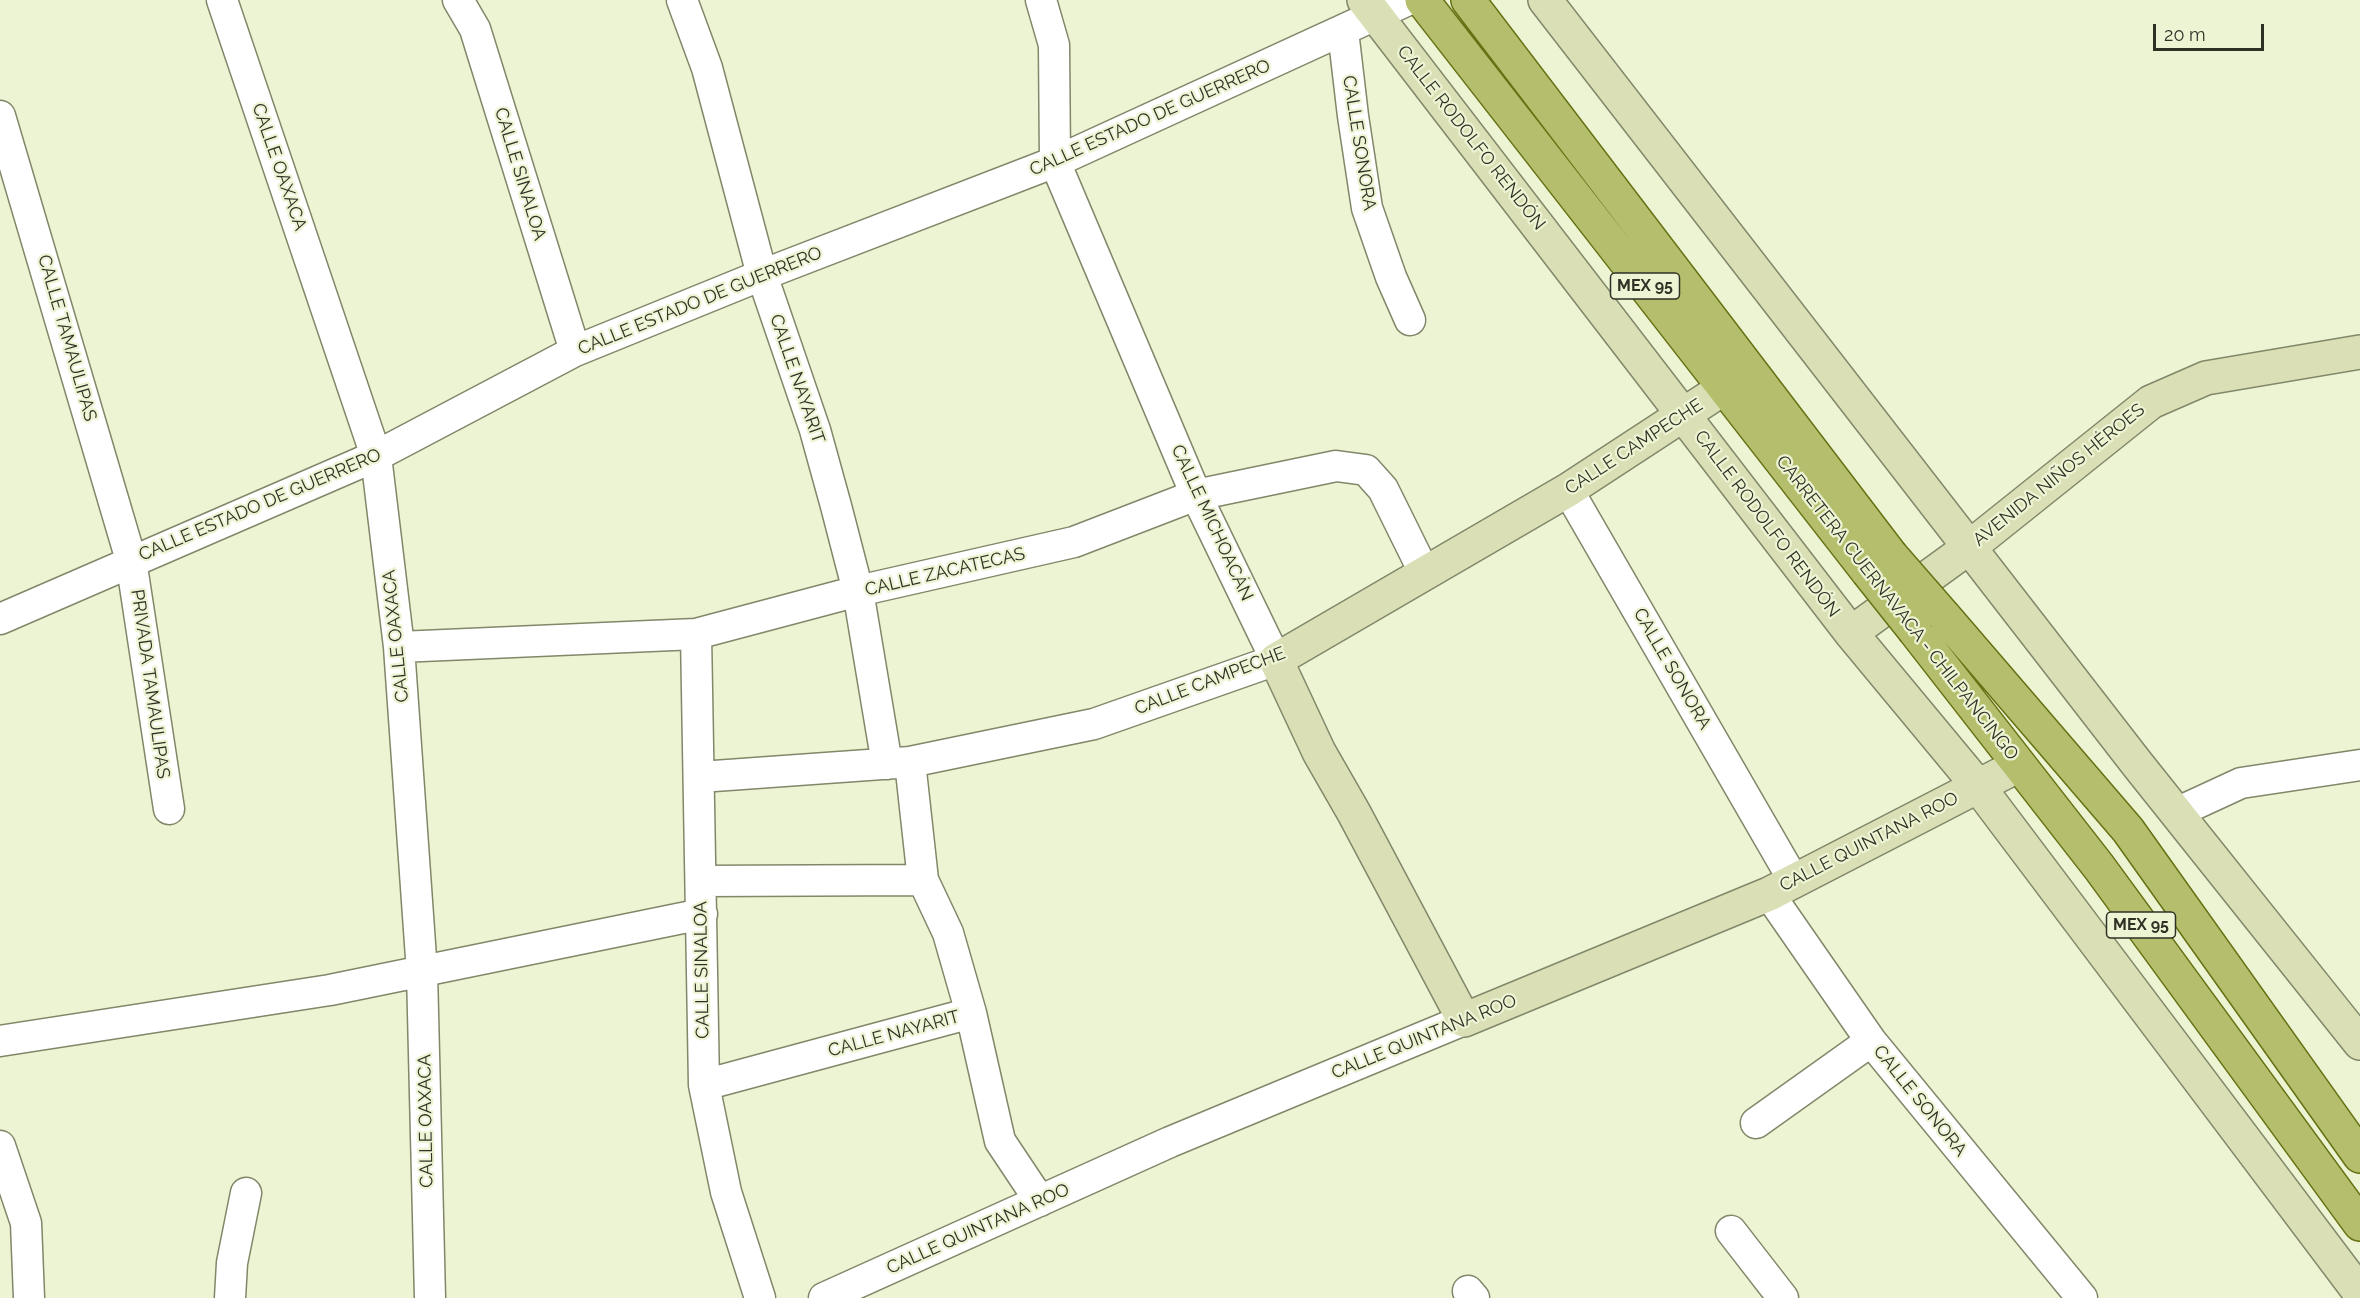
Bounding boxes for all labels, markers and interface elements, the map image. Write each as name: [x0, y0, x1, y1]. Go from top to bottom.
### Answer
scale bar: [2156, 12, 2267, 50]
text: 20 m: [2164, 24, 2206, 45]
street label: CALLE RODOLFO RENDÓN: [1392, 41, 1550, 235]
street label: CALLE ESTADO DE GUERRERO: [1026, 55, 1274, 181]
street label: CALLE SONORA: [1338, 74, 1380, 212]
street label: CALLE OAXACA: [247, 100, 311, 234]
street label: CALLE SINALOA: [490, 105, 550, 243]
street label: CALLE ESTADO DE GUERRERO: [575, 242, 825, 360]
street label: CALLE TAMAULIPAS: [33, 252, 101, 424]
road number: MEX 95: [1610, 273, 1680, 299]
street label: CALLE NAYARIT: [765, 312, 829, 446]
street label: CALLE CAMPECHE: [1561, 395, 1707, 499]
street label: AVENIDA NIÑOS HÉROES: [1969, 399, 2149, 551]
street label: CALLE RODOLFO RENDÓN: [1690, 426, 1844, 622]
street label: CALLE MICHOACÁN: [1166, 442, 1258, 604]
street label: CALLE ESTADO DE GUERRERO: [136, 444, 384, 566]
street label: CARRETERA CUERNAVACA - CHILPANCINGO: [1771, 451, 2023, 765]
street label: CALLE ZACATECAS: [863, 543, 1027, 601]
street label: CALLE OAXACA: [378, 568, 414, 704]
street label: PRIVADA TAMAULIPAS: [126, 588, 174, 780]
street label: CALLE SONORA: [1628, 604, 1716, 734]
street label: CALLE CAMPECHE: [1132, 642, 1288, 720]
street label: CALLE QUINTANA ROO: [1776, 788, 1962, 896]
street label: CALLE SINALOA: [690, 901, 714, 1039]
road number: MEX 95: [2106, 912, 2176, 938]
street label: CALLE QUINTANA ROO: [1328, 990, 1520, 1084]
street label: CALLE NAYARIT: [826, 1006, 962, 1062]
street label: CALLE SONORA: [1869, 1041, 1971, 1161]
street label: CALLE OAXACA: [414, 1054, 438, 1188]
street label: CALLE QUINTANA ROO: [883, 1179, 1073, 1279]

